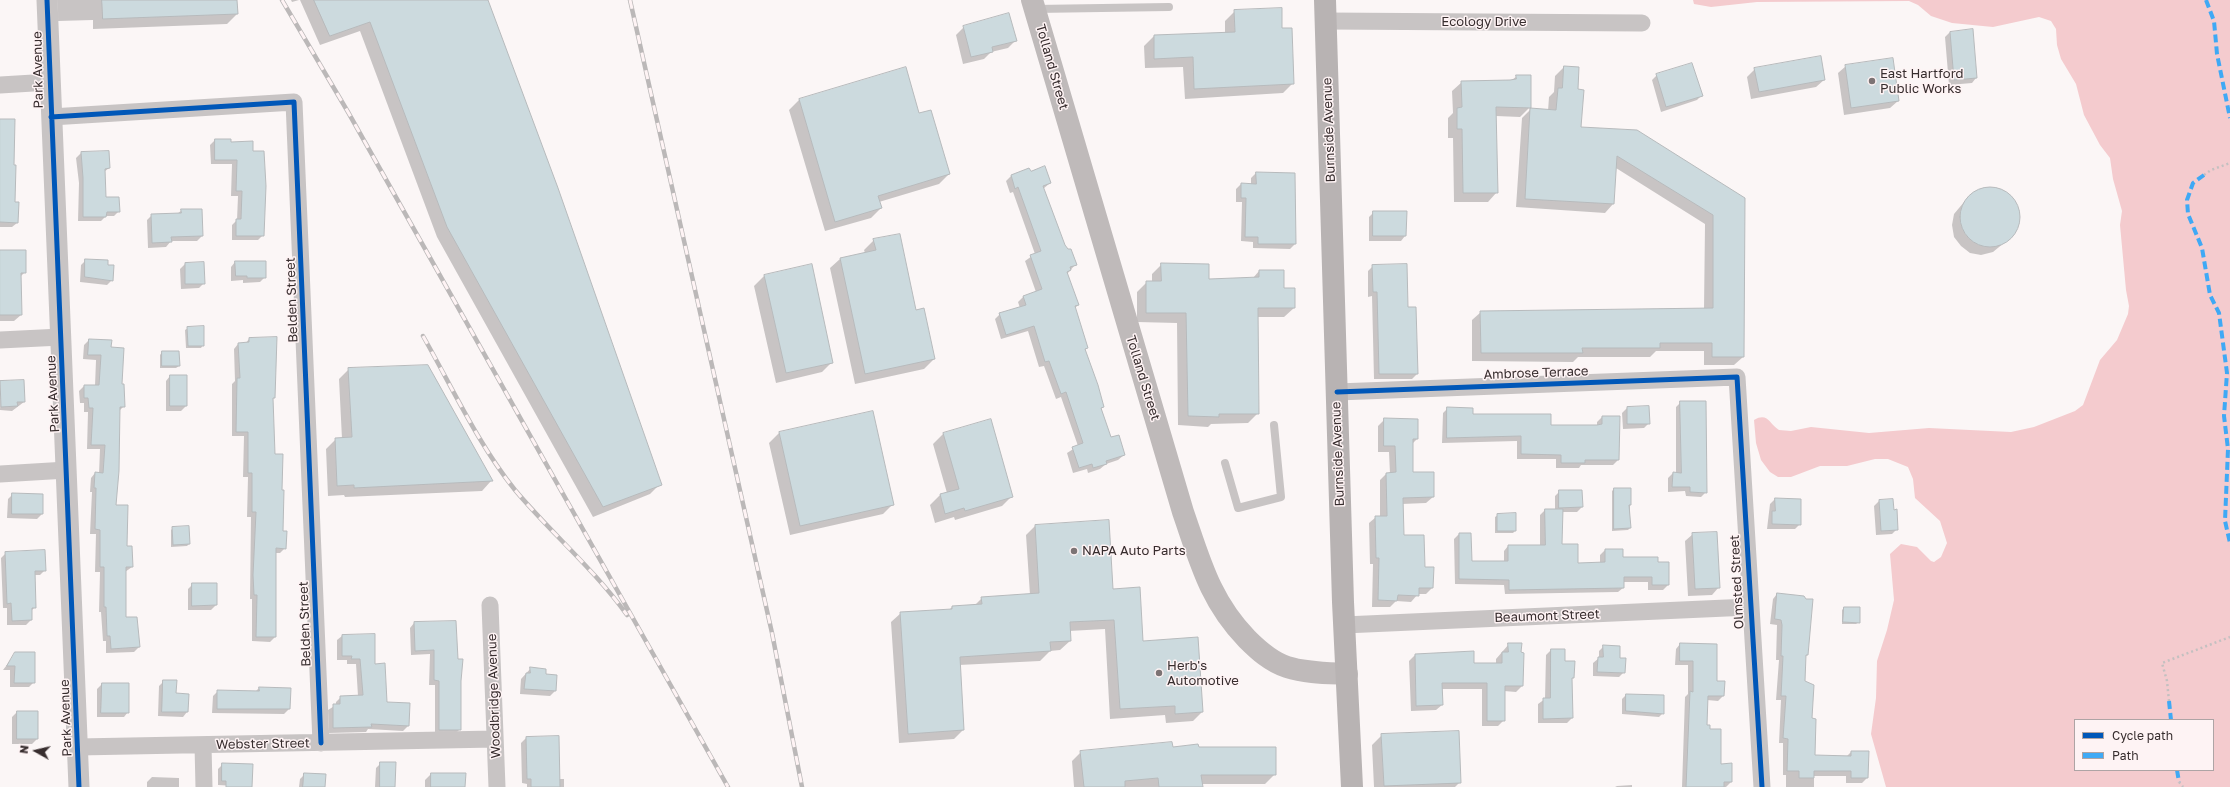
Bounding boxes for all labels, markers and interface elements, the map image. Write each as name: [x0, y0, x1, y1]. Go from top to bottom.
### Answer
street label: Ecology Drive: [1441, 14, 1527, 30]
street label: Tolland Street: [1032, 23, 1072, 111]
street label: Park Avenue: [30, 31, 46, 109]
place label: East Hartford Public Works: [1880, 66, 1964, 97]
marker: East Hartford Public Works: [1867, 76, 1877, 86]
street label: Burnside Avenue: [1319, 77, 1339, 183]
street label: Belden Street: [283, 257, 301, 343]
street label: Tolland Street: [1123, 334, 1163, 422]
street label: Park Avenue: [43, 355, 63, 433]
street label: Ambrose Terrace: [1483, 363, 1589, 383]
street label: Burnside Avenue: [1328, 401, 1348, 507]
street label: Olmsted Street: [1727, 534, 1747, 630]
place label: NAPA Auto Parts: [1082, 543, 1186, 559]
marker: NAPA Auto Parts: [1069, 546, 1079, 556]
street label: Belden Street: [296, 581, 314, 667]
street label: Beaumont Street: [1494, 606, 1600, 626]
street label: Woodbridge Avenue: [484, 633, 504, 759]
place label: Herb's Automotive: [1167, 658, 1239, 689]
marker: Herb's Automotive: [1154, 668, 1164, 678]
street label: Park Avenue: [57, 679, 75, 757]
legend: [2074, 719, 2214, 771]
text: Cycle path: [2112, 728, 2173, 743]
north arrow: [16, 731, 56, 771]
street label: Webster Street: [216, 735, 310, 753]
text: N: [17, 744, 31, 754]
text: Path: [2112, 748, 2139, 763]

